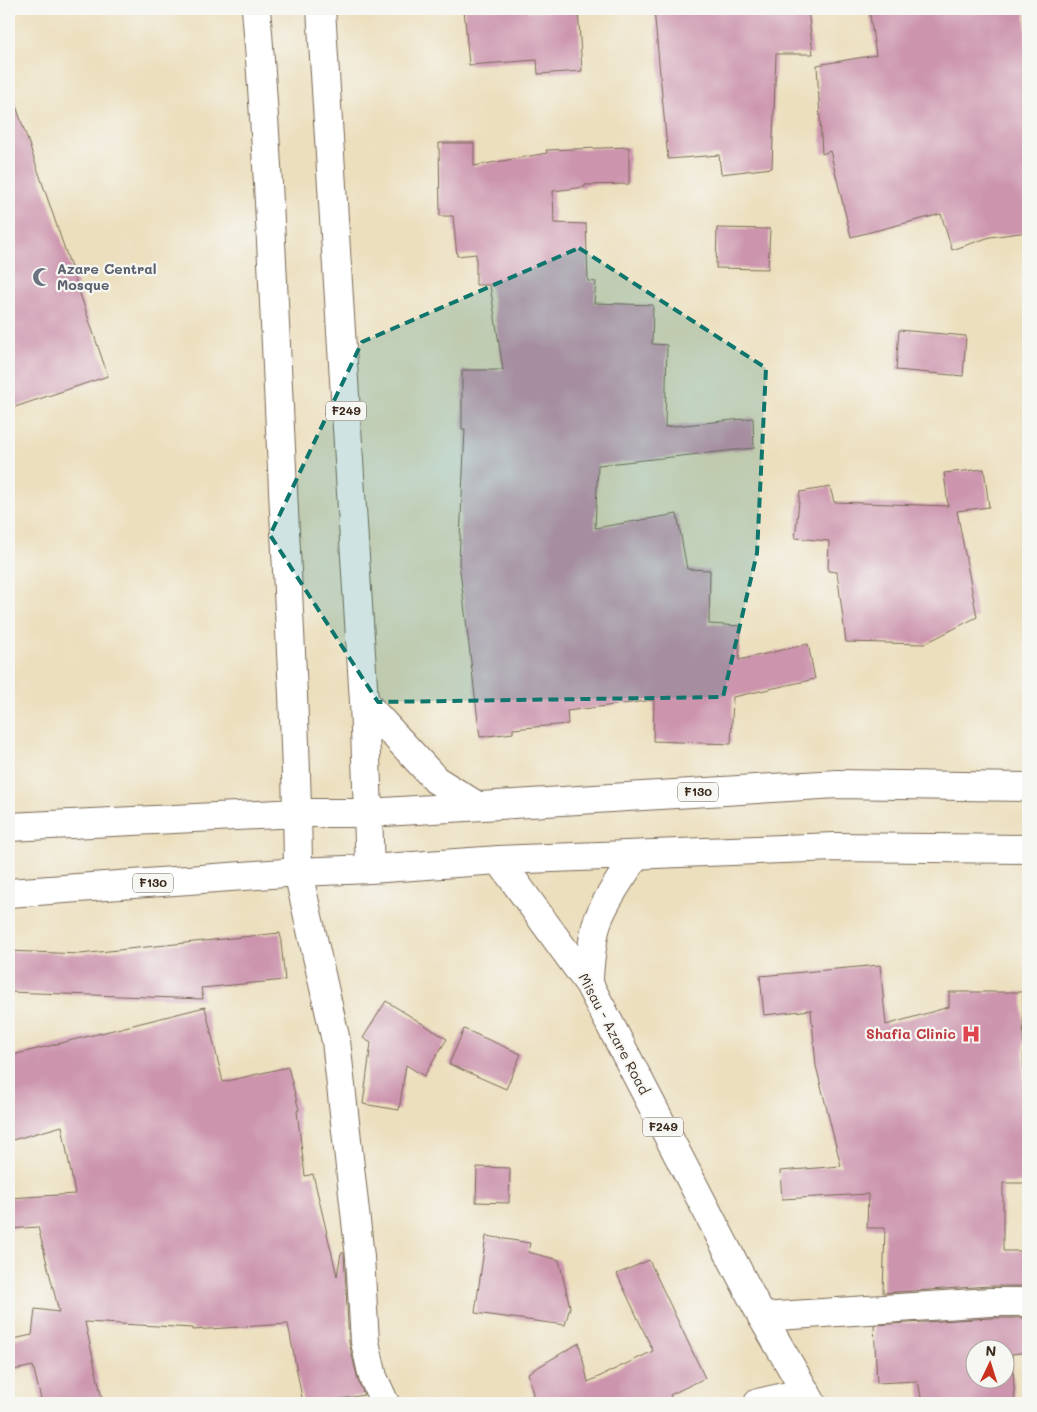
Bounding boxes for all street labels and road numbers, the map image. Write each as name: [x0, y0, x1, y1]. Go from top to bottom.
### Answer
road number: F249: [326, 402, 366, 421]
road number: F130: [678, 782, 718, 802]
road number: F130: [133, 874, 173, 892]
street label: Misau - Azare Road: [574, 970, 655, 1098]
road number: F249: [643, 1118, 683, 1136]

